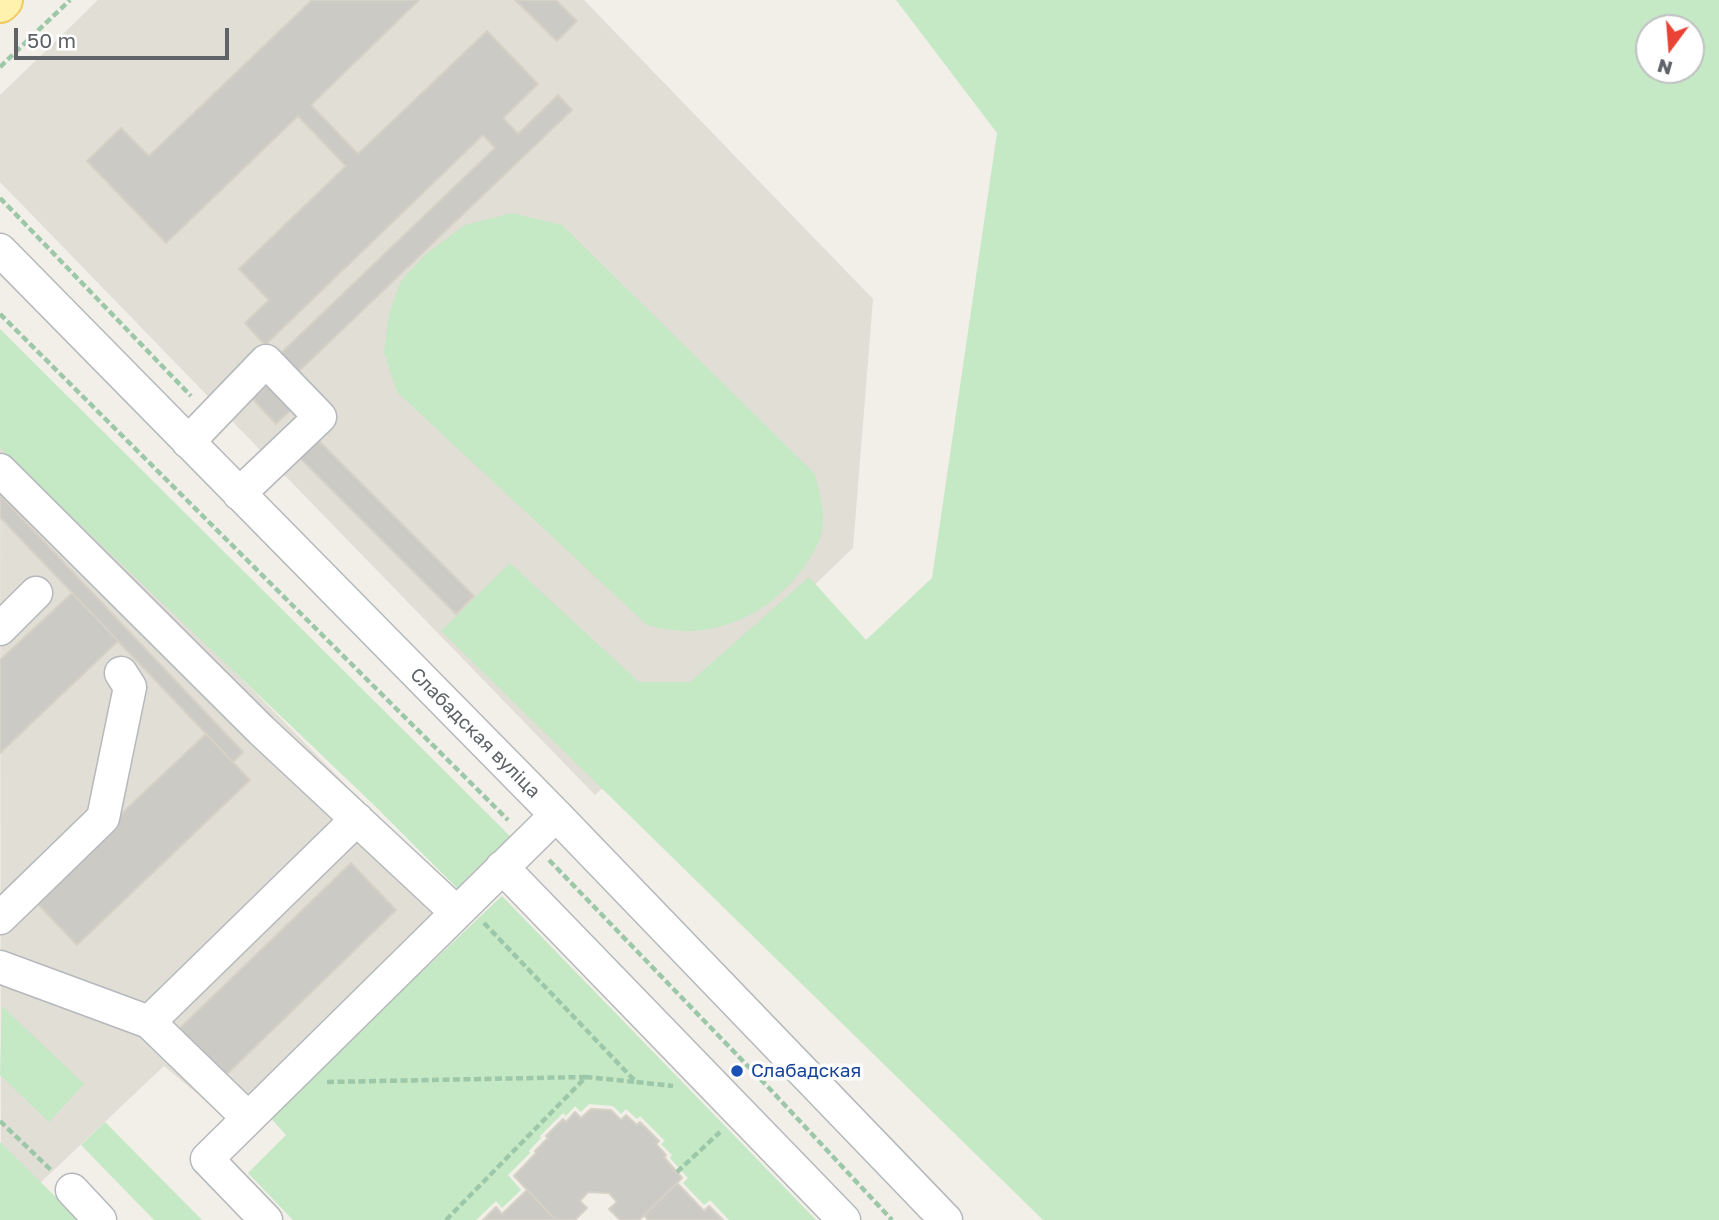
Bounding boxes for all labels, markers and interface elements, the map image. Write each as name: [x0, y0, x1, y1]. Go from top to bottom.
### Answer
scale bar: [18, 14, 233, 58]
north arrow: [1635, 14, 1705, 84]
text: 50 m: [27, 27, 76, 53]
text: N: [1655, 55, 1675, 81]
street label: Слабадская вуліца: [405, 663, 545, 803]
place label: Слабадская: [751, 1060, 861, 1082]
marker: Слабадская: [729, 1063, 745, 1079]

